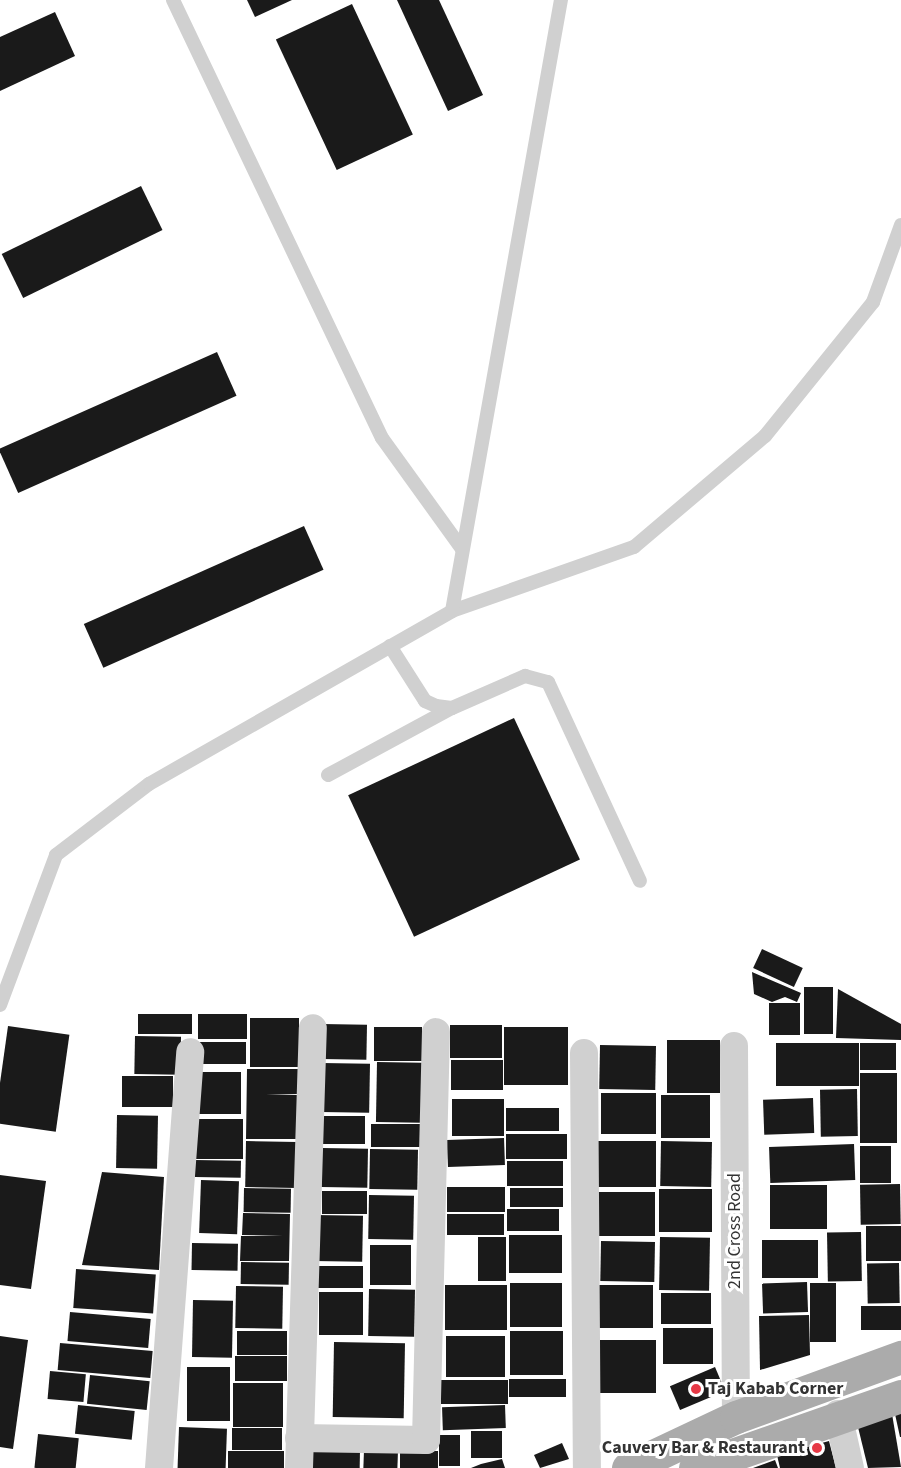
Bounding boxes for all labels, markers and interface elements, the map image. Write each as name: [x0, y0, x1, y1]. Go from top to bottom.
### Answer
street label: 2nd Cross Road: [724, 1173, 746, 1289]
place label: Taj Kabab Corner: [708, 1378, 843, 1400]
marker: Taj Kabab Corner: [689, 1382, 703, 1396]
place label: Cauvery Bar & Restaurant: [602, 1437, 805, 1459]
marker: Cauvery Bar & Restaurant: [810, 1441, 824, 1455]

